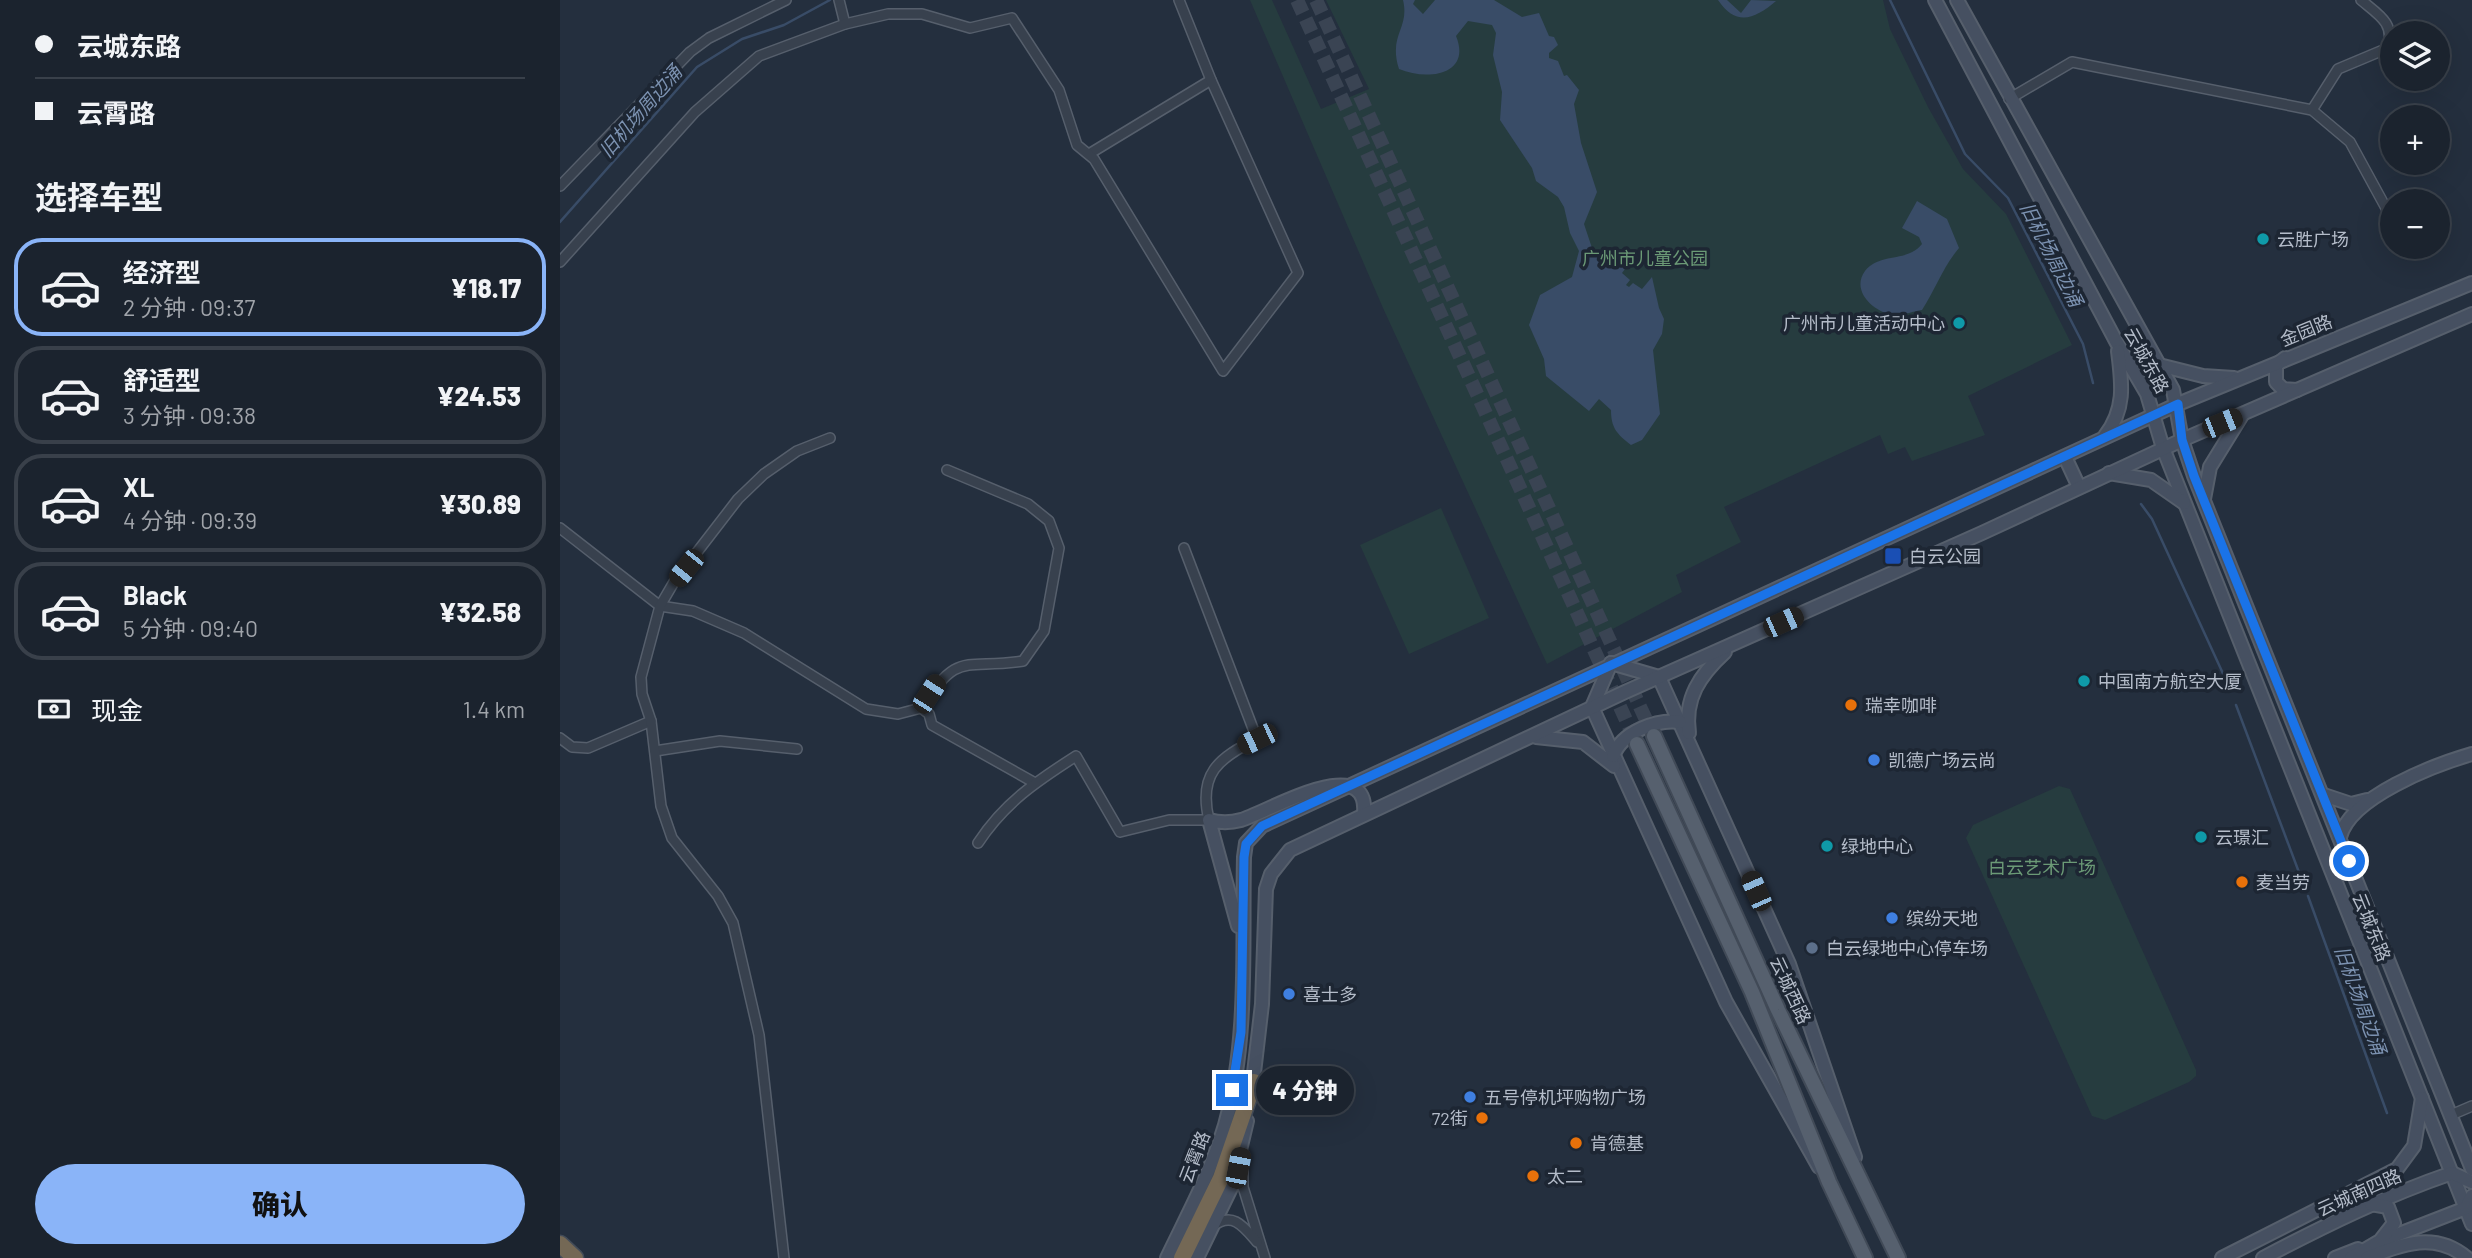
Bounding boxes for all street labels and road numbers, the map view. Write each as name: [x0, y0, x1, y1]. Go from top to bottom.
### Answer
street label: 金园路: [2277, 310, 2335, 350]
street label: 云城东路: [2120, 323, 2174, 397]
street label: 云城东路: [2348, 890, 2396, 964]
street label: 云城西路: [1766, 953, 1816, 1027]
street label: 云霄路: [1174, 1128, 1214, 1186]
street label: 云城南四路: [2313, 1164, 2405, 1220]

